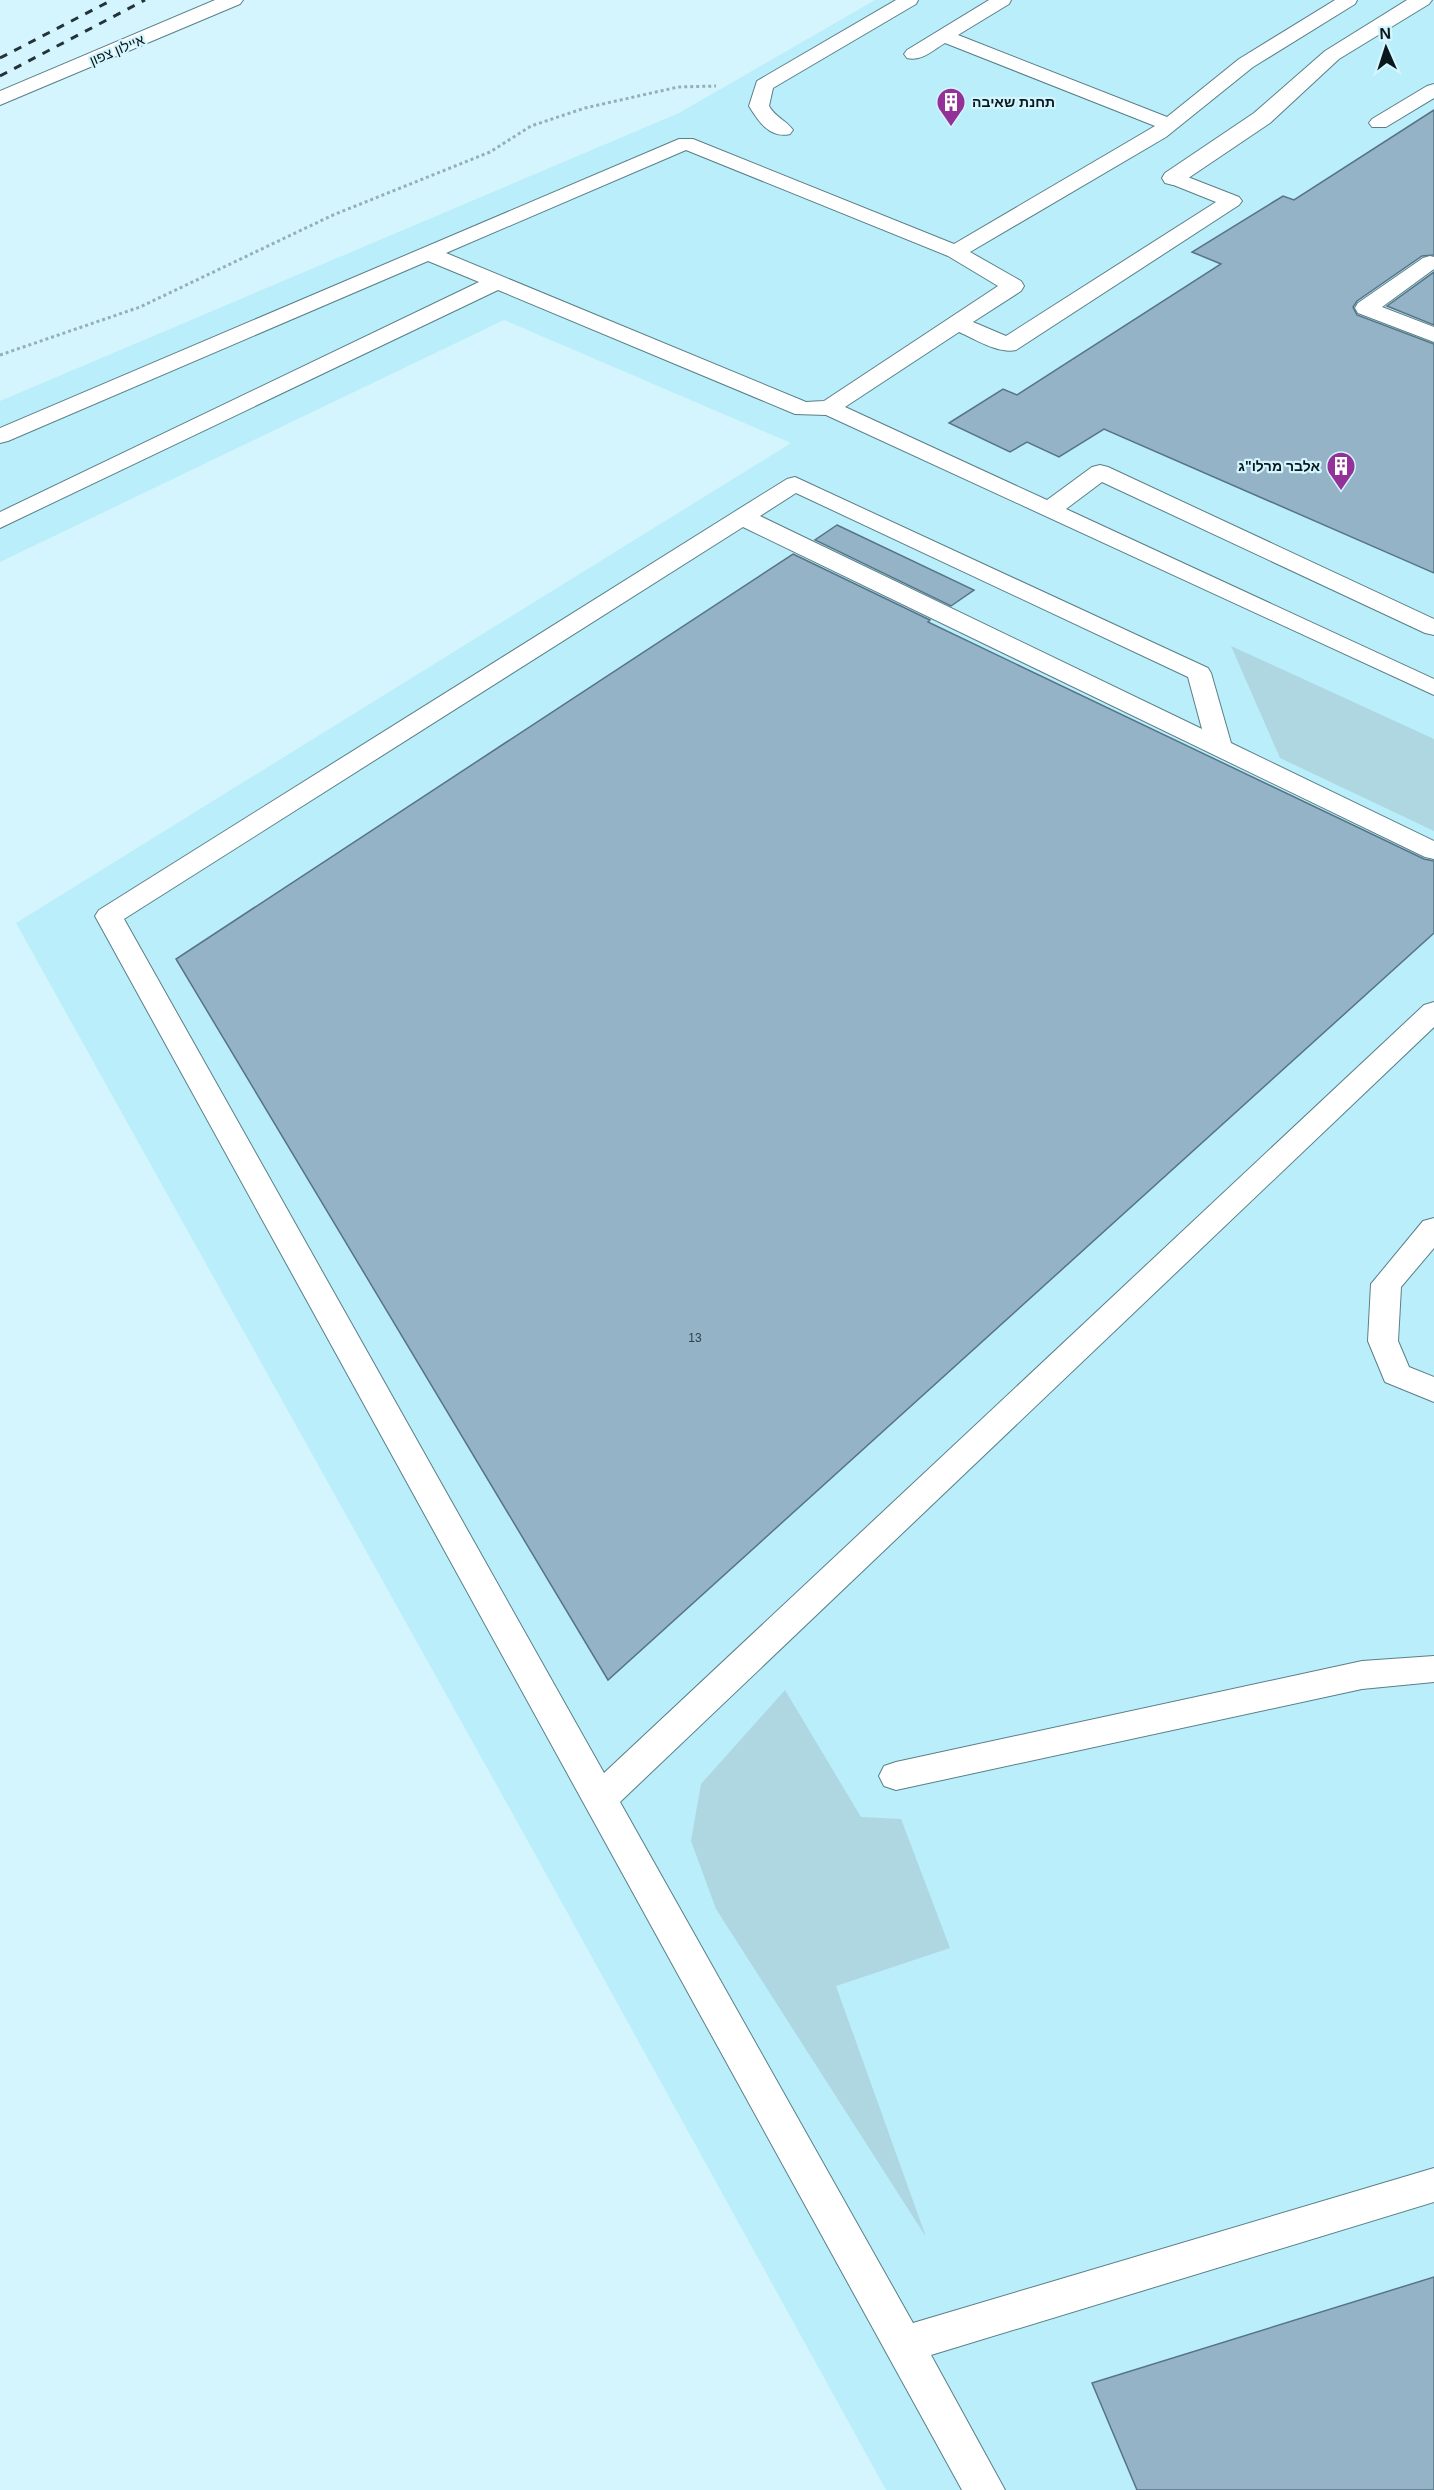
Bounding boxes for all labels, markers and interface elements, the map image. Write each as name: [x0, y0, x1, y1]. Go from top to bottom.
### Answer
north arrow: [1356, 18, 1416, 78]
text: N: [1379, 25, 1391, 42]
street label: איילון צפון: [87, 31, 147, 69]
building icon: תחנת שאיבה: [935, 86, 967, 128]
place label: תחנת שאיבה: [972, 94, 1055, 110]
building icon: אלבר מרלו"ג: [1325, 450, 1357, 492]
place label: אלבר מרלו"ג: [1238, 458, 1320, 474]
house number: 13: [688, 1331, 702, 1345]

